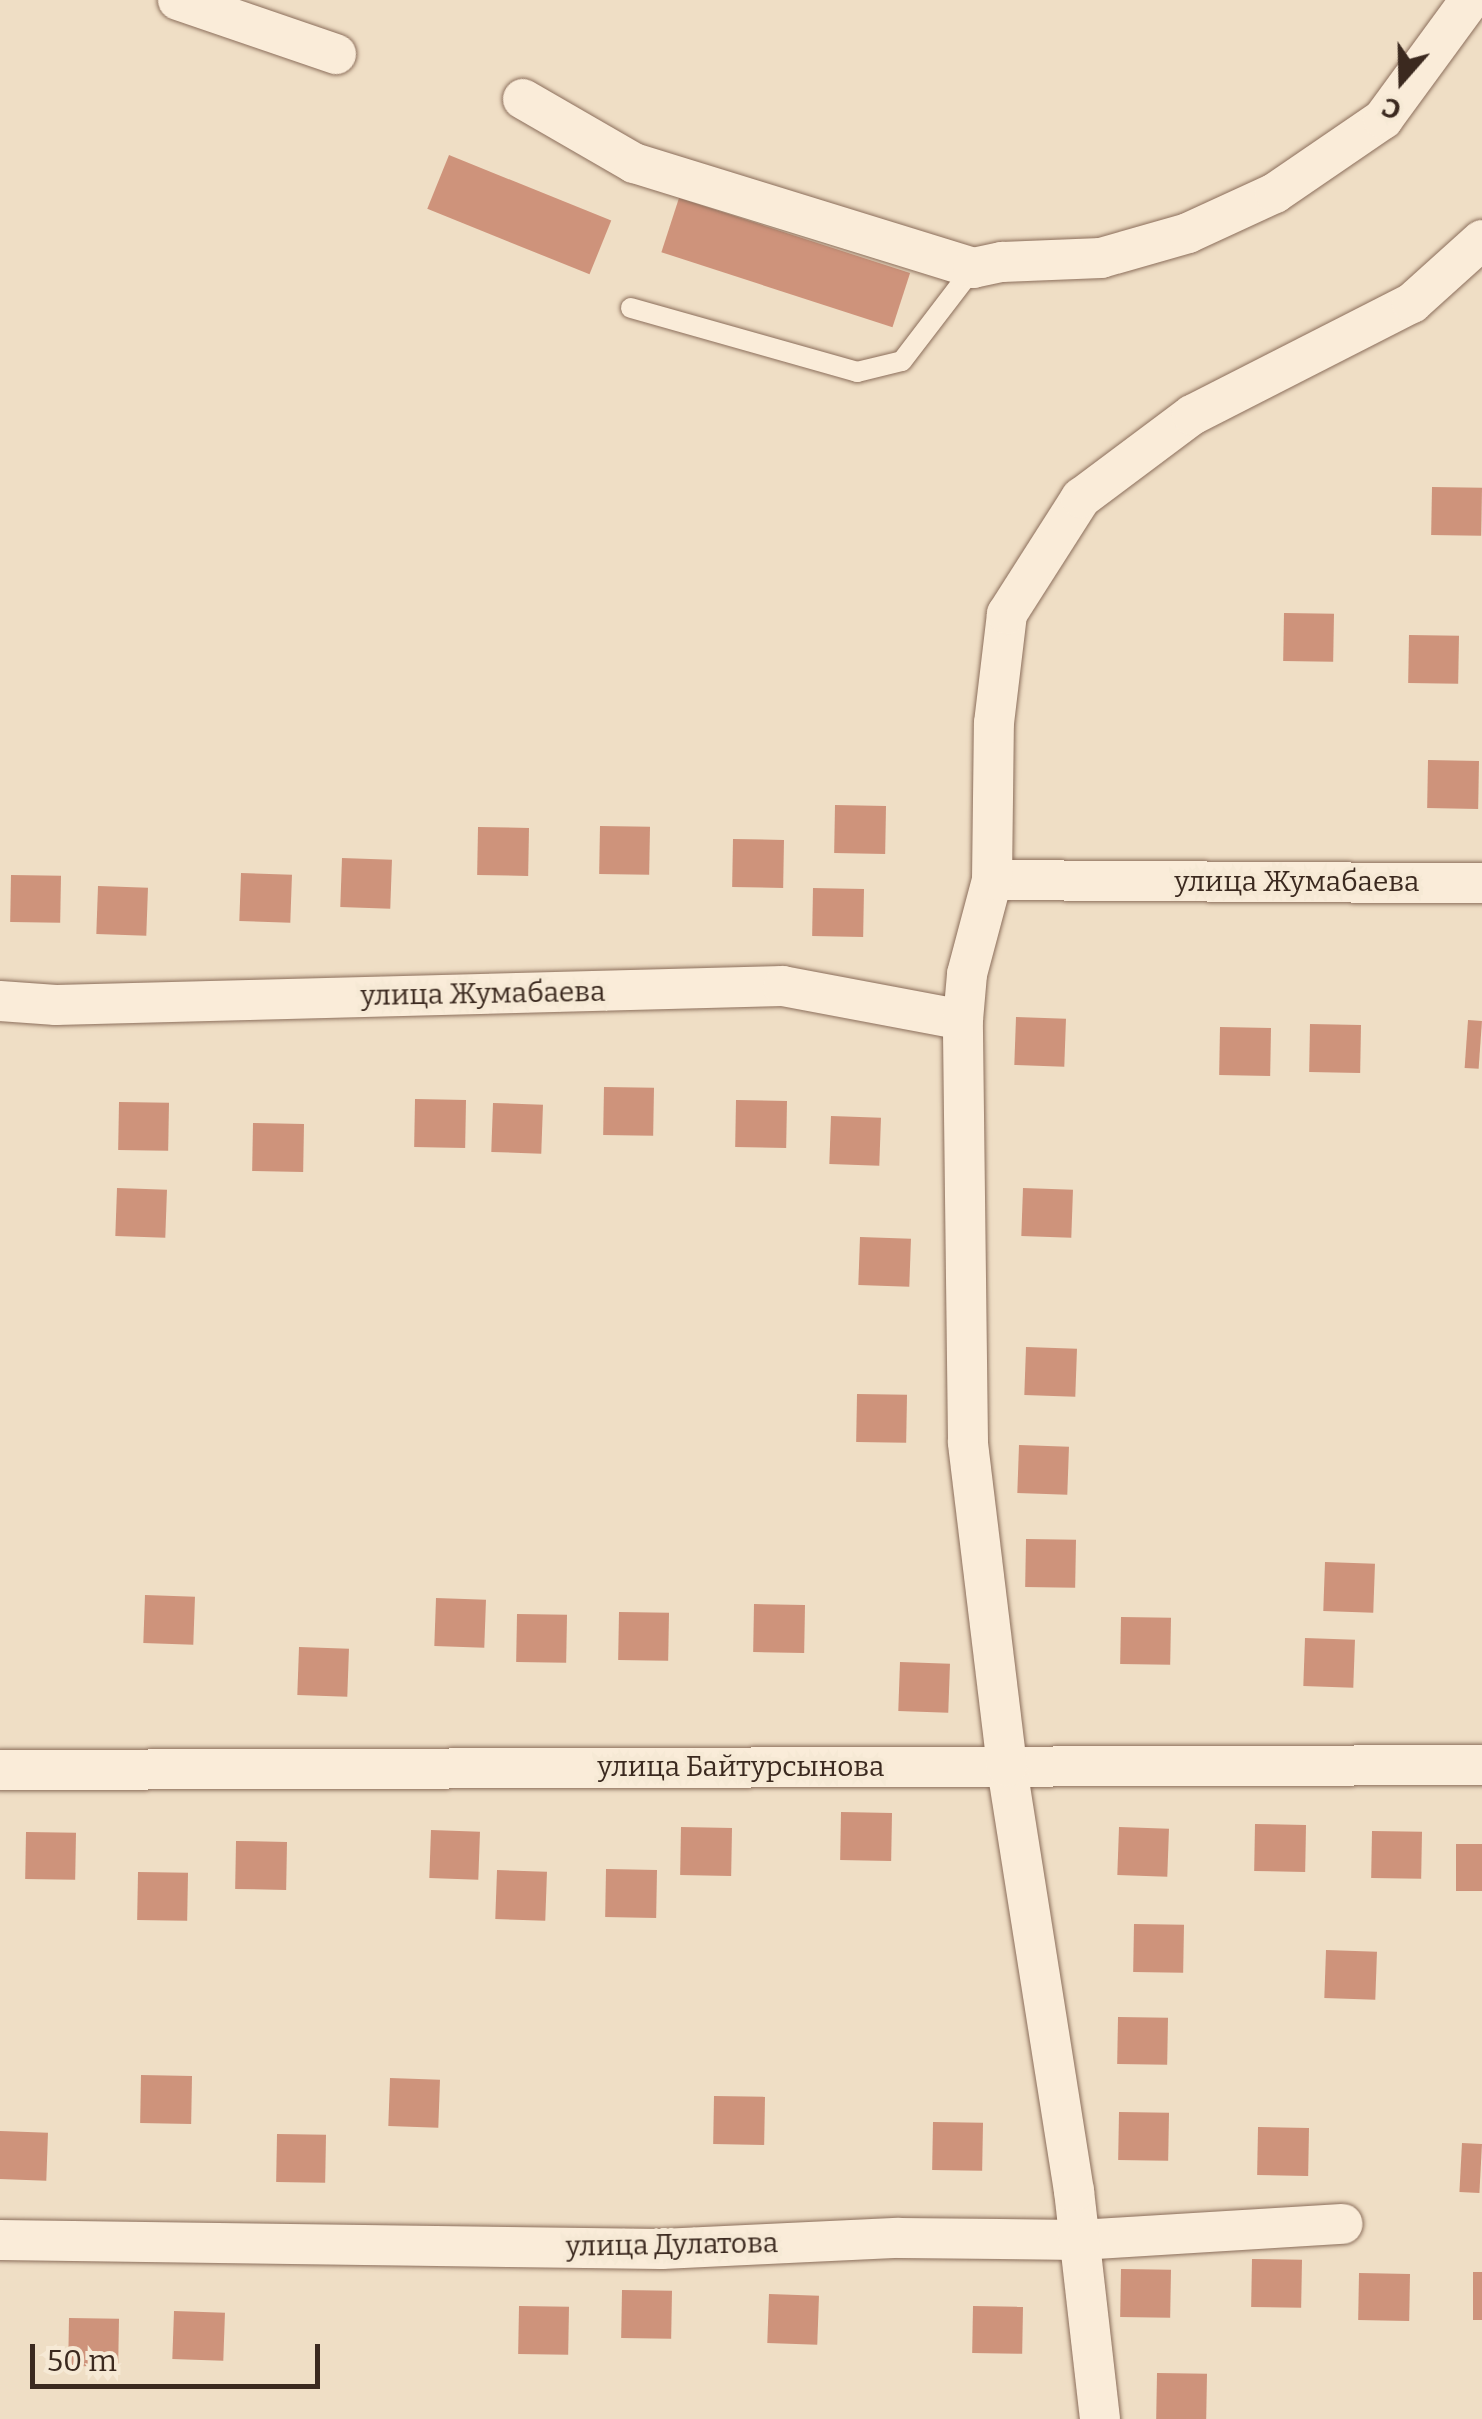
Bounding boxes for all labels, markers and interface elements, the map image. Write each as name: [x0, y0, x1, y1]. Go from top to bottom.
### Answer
north arrow: [1352, 30, 1452, 130]
text: С: [1378, 90, 1406, 127]
street label: улица Жумабаева: [1175, 865, 1419, 899]
street label: улица Жумабаева: [360, 975, 606, 1013]
street label: улица Байтурсынова: [598, 1750, 884, 1784]
street label: улица Дулатова: [566, 2226, 778, 2264]
scale bar: [35, 2324, 325, 2386]
text: 50 m: [47, 2343, 117, 2379]

